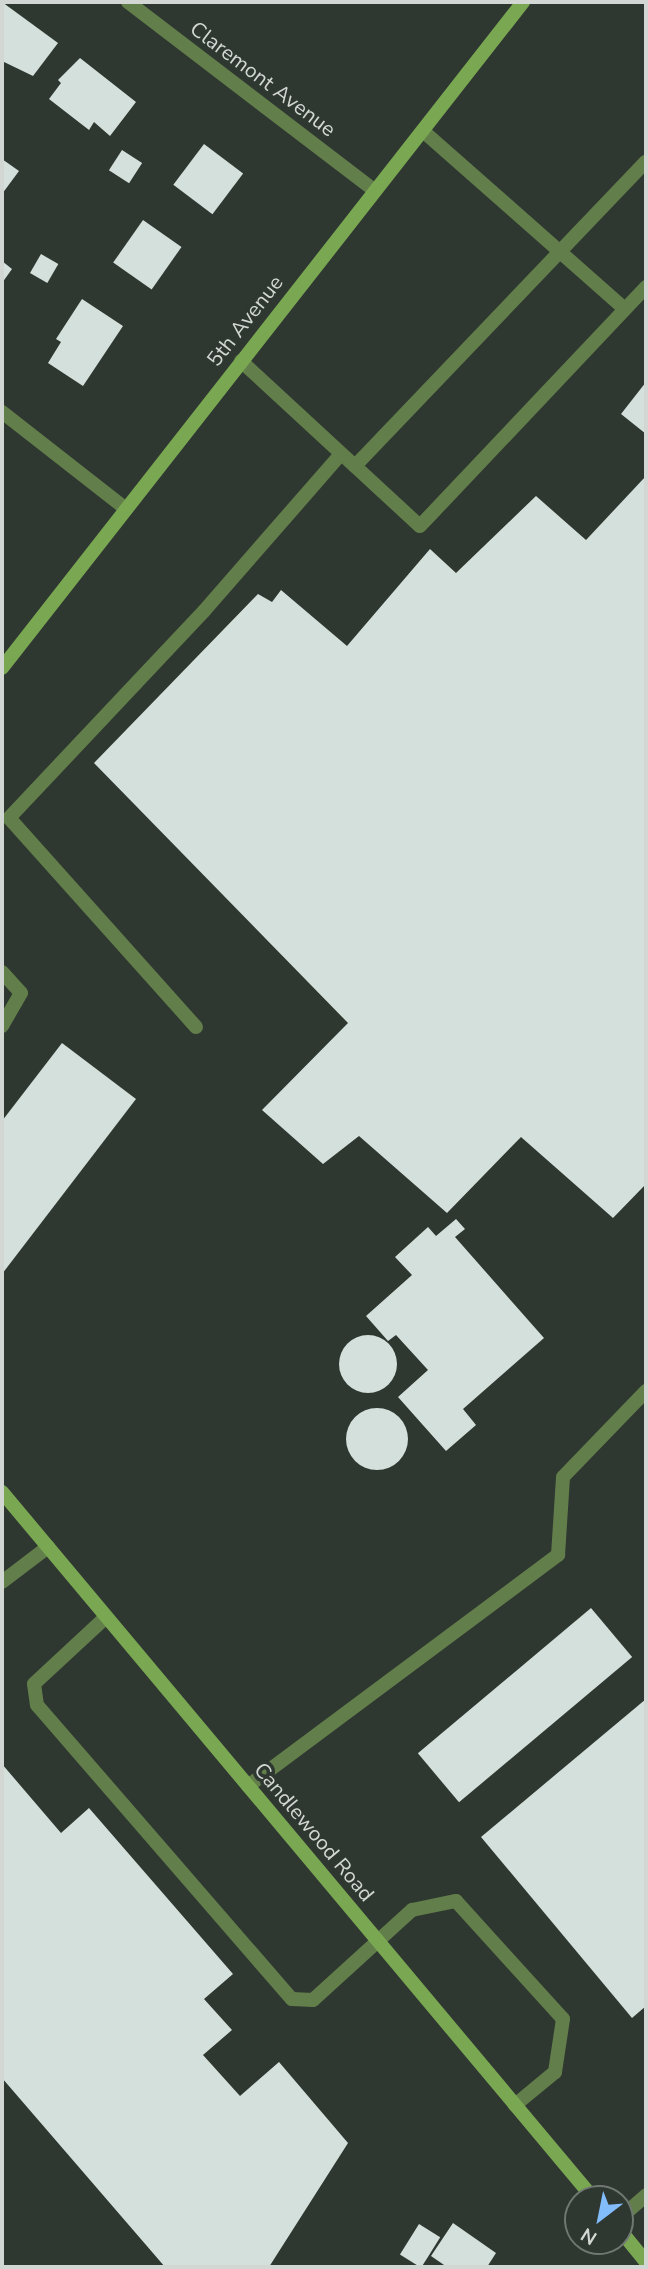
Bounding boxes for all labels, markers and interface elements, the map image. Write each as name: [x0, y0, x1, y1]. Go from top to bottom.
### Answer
street label: Claremont Avenue: [185, 16, 341, 142]
street label: 5th Avenue: [202, 270, 288, 372]
street label: Candlewood Road: [249, 1757, 379, 1907]
north arrow: [564, 2185, 634, 2255]
text: N: [576, 2221, 602, 2251]

